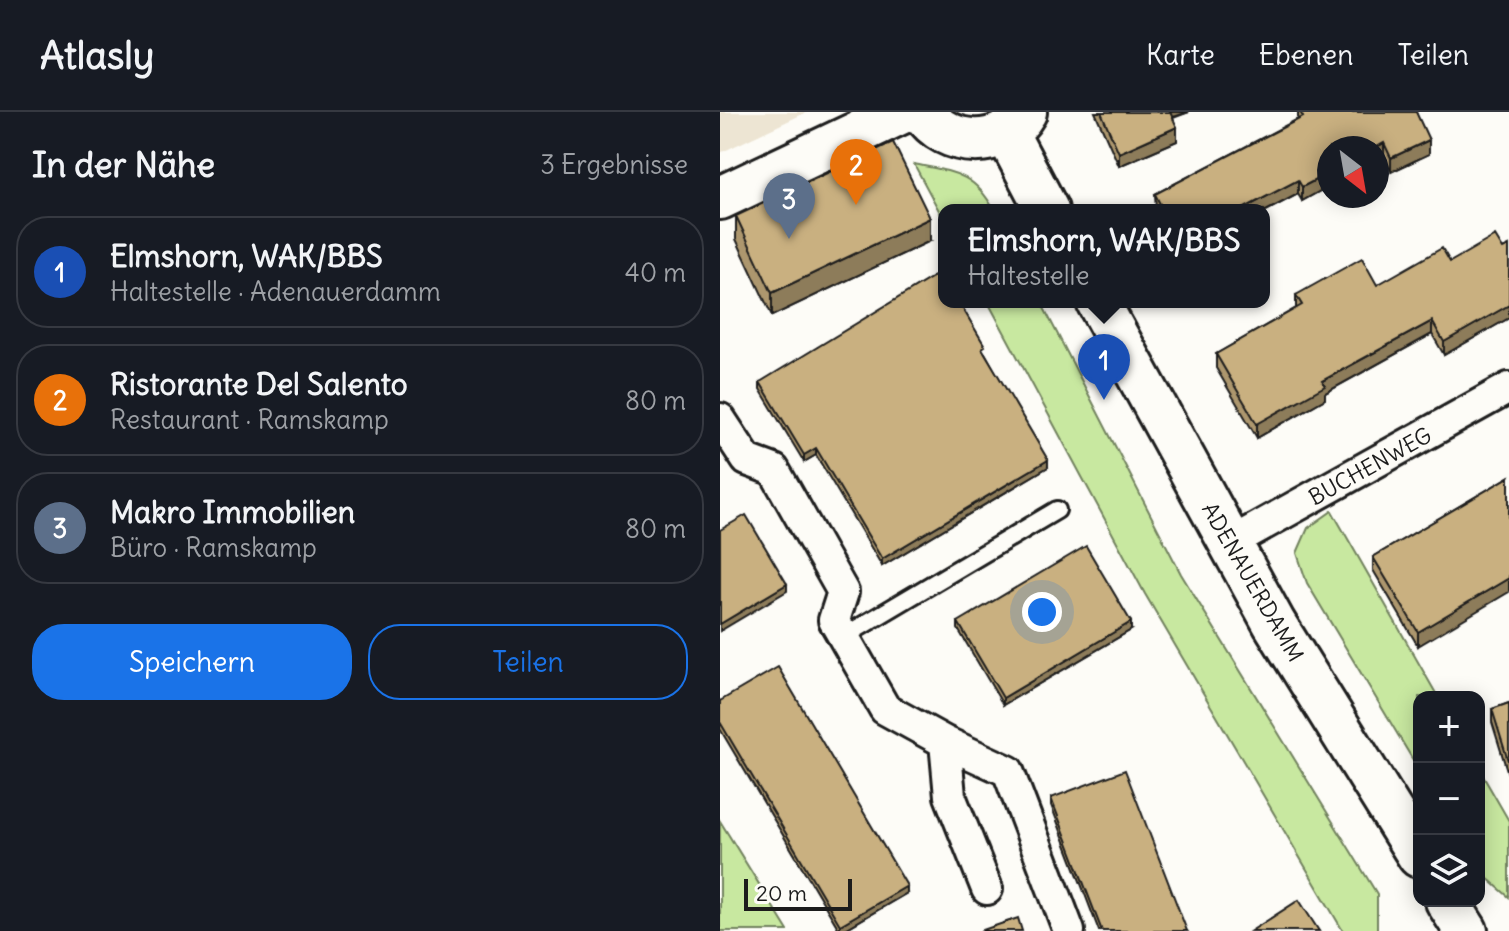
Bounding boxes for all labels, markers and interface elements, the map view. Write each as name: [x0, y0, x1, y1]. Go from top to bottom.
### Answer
text: Atlasly: [40, 32, 154, 79]
text: Karte: [1146, 37, 1215, 73]
text: Ebenen: [1259, 37, 1353, 73]
text: Teilen: [1397, 37, 1469, 73]
north arrow: [1317, 136, 1389, 208]
pin: 2: [830, 139, 882, 205]
text: In der Nähe: [32, 143, 215, 186]
text: 3 Ergebnisse: [540, 148, 688, 181]
pin: 3: [763, 173, 815, 239]
popup: [938, 204, 1270, 308]
text: Elmshorn, WAK/BBS: [968, 221, 1240, 259]
text: Elmshorn, WAK/BBS: [110, 237, 383, 275]
text: 1: [55, 256, 65, 289]
text: 40 m: [625, 256, 686, 289]
text: Haltestelle: [968, 259, 1089, 292]
text: Haltestelle · Adenauerdamm: [110, 275, 441, 308]
pin: 1: [1078, 334, 1130, 400]
text: Ristorante Del Salento: [110, 365, 408, 403]
text: 2: [53, 384, 67, 417]
text: 80 m: [625, 384, 686, 417]
text: Restaurant · Ramskamp: [110, 403, 389, 436]
street label: BUCHENWEG: [1304, 421, 1436, 511]
text: Makro Immobilien: [110, 493, 355, 531]
street label: ADENAUERDAMM: [1196, 497, 1310, 667]
text: 3: [53, 512, 67, 545]
text: 80 m: [625, 512, 686, 545]
text: Büro · Ramskamp: [110, 531, 317, 564]
your location: [1022, 592, 1062, 632]
button: Speichern: [32, 624, 352, 700]
button: Teilen: [368, 624, 688, 700]
map controls: [1413, 691, 1485, 907]
button: +: [1413, 691, 1485, 763]
button: −: [1413, 763, 1485, 835]
button: layers: [1413, 835, 1485, 907]
scale bar: [744, 875, 852, 911]
text: 20 m: [756, 879, 807, 907]

